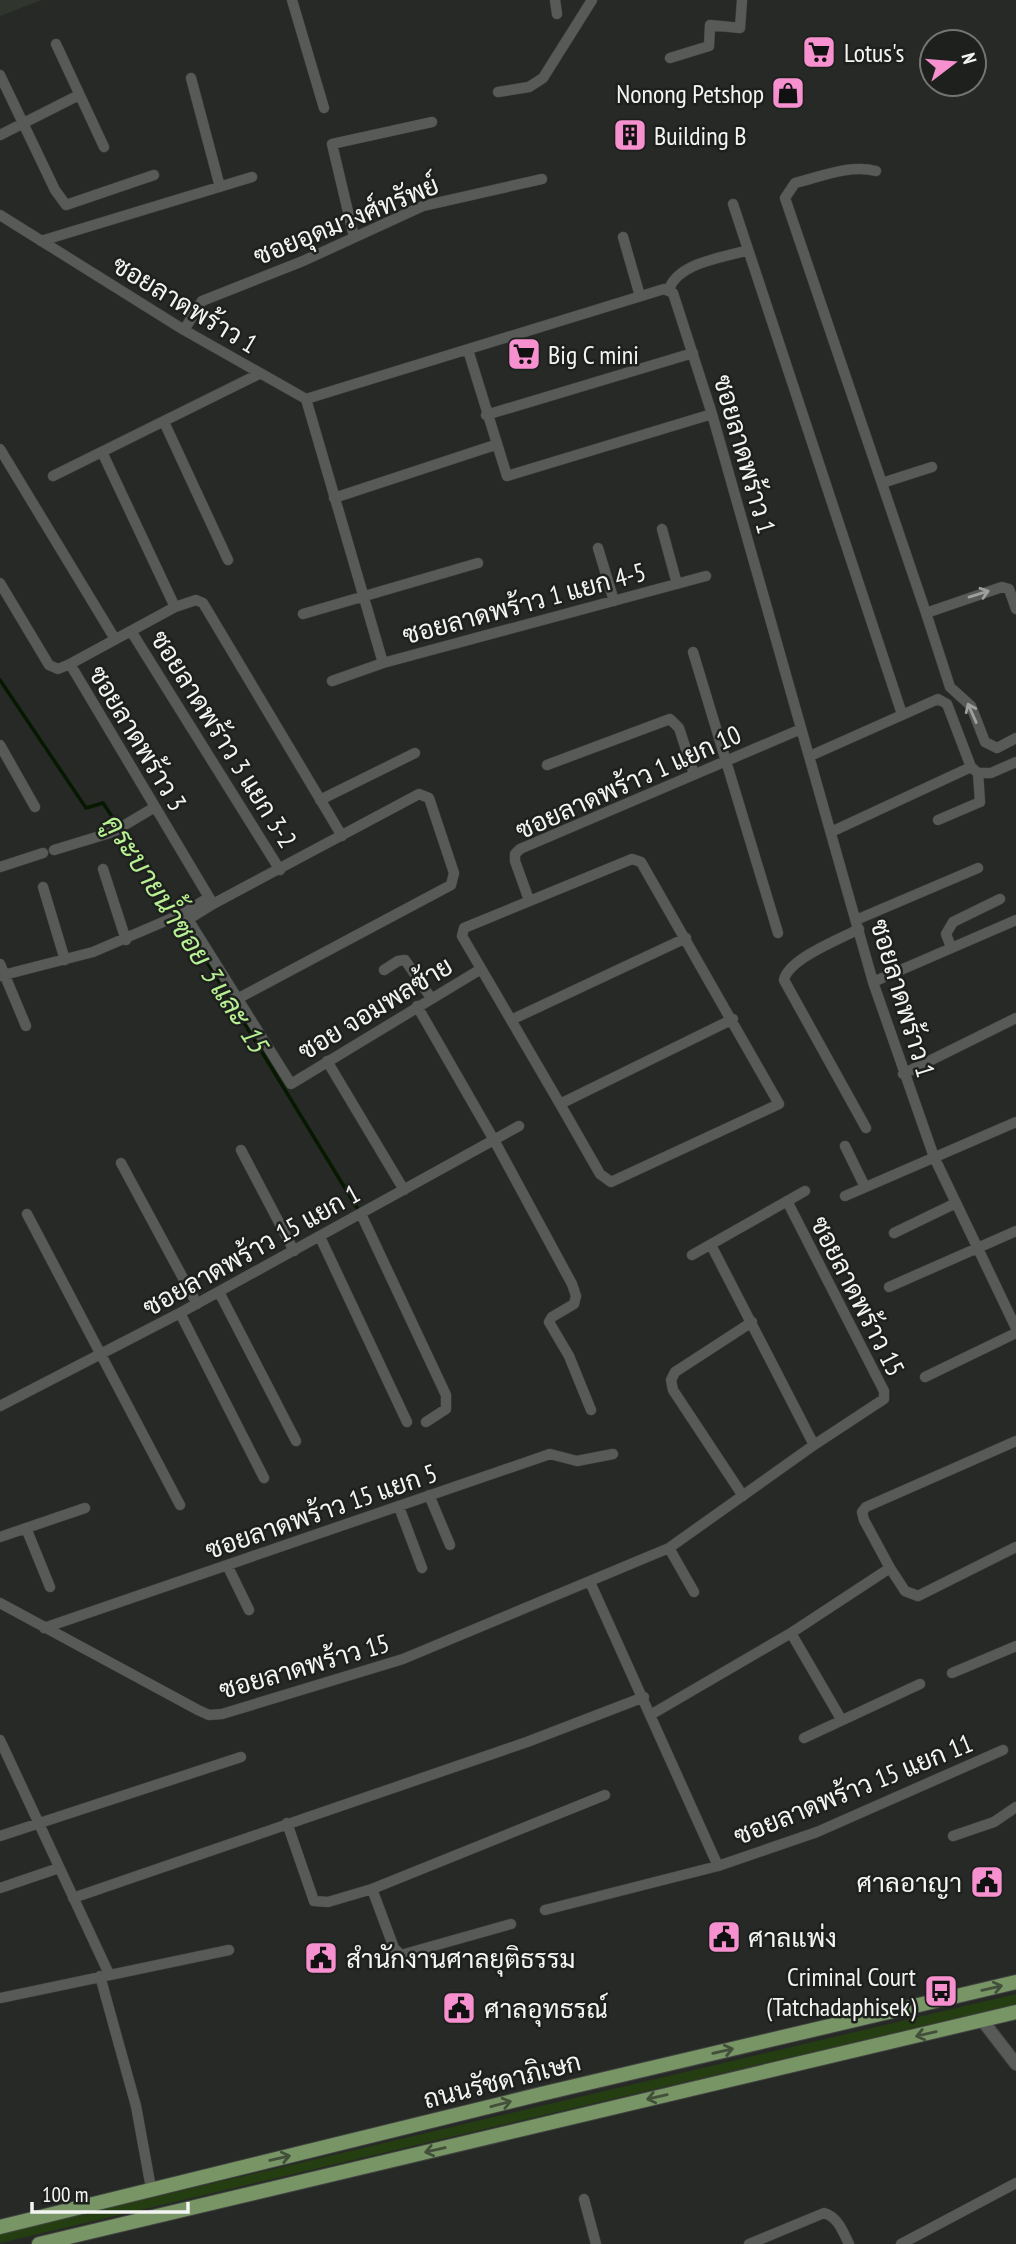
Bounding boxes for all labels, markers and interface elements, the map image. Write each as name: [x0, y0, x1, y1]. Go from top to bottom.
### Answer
north arrow: [918, 28, 988, 98]
supermarket icon: Lotus's: [800, 33, 838, 71]
place label: Lotus's: [844, 36, 904, 69]
text: N: [956, 50, 982, 67]
shop icon: Nonong Petshop: [769, 74, 807, 112]
place label: Nonong Petshop: [616, 77, 764, 110]
building icon: Building B: [611, 116, 649, 154]
place label: Building B: [654, 119, 747, 152]
street label: ซอยอุดมวงศ์ทรัพย์: [249, 168, 444, 274]
street label: ซอยลาดพร้าว 1: [106, 248, 264, 360]
supermarket icon: Big C mini: [505, 335, 543, 373]
place label: Big C mini: [548, 338, 639, 371]
street label: ซอยลาดพร้าว 1: [707, 371, 783, 537]
street label: ซอยลาดพร้าว 1 แยก 4-5: [399, 555, 649, 651]
one-way arrow: [967, 587, 989, 599]
street label: ซอยลาดพร้าว 3 แยก 3-2: [144, 624, 304, 854]
street label: ซอยลาดพร้าว 3: [82, 659, 194, 817]
one-way arrow: [965, 703, 978, 724]
street label: ซอยลาดพร้าว 1 แยก 10: [510, 718, 746, 846]
water label: คูระบายน้ำซอย 3 และ 15: [93, 804, 282, 1062]
street label: ซอยลาดพร้าว 1: [863, 915, 943, 1081]
street label: ซอย จอมพลซ้าย: [292, 949, 458, 1067]
street label: ซอยลาดพร้าว 15 แยก 1: [137, 1177, 365, 1323]
street label: ซอยลาดพร้าว 15: [803, 1210, 913, 1382]
street label: ซอยลาดพร้าว 15 แยก 5: [201, 1456, 441, 1566]
street label: ซอยลาดพร้าว 15: [215, 1626, 393, 1706]
street label: ซอยลาดพร้าว 15 แยก 11: [729, 1726, 977, 1852]
public building icon: ศาลอาญา: [968, 1863, 1006, 1901]
place label: ศาลอาญา: [857, 1866, 962, 1899]
public building icon: ศาลแพ่ง: [705, 1918, 743, 1956]
place label: ศาลแพ่ง: [748, 1921, 837, 1954]
public building icon: สำนักงานศาลยุติธรรม: [302, 1939, 340, 1977]
place label: สำนักงานศาลยุติธรรม: [346, 1942, 575, 1977]
place label: Criminal Court (Tatchadaphisek): [766, 1960, 916, 2023]
bus stop icon: Criminal Court (Tatchadaphisek): [922, 1972, 960, 2010]
one-way arrow: [980, 1981, 1003, 1994]
public building icon: ศาลอุทธรณ์: [440, 1989, 478, 2027]
place label: ศาลอุทธรณ์: [484, 1992, 608, 2027]
one-way arrow: [915, 2027, 938, 2041]
street label: ถนนรัชดาภิเษก: [420, 2044, 584, 2116]
one-way arrow: [711, 2044, 734, 2057]
one-way arrow: [646, 2091, 669, 2105]
one-way arrow: [490, 2097, 512, 2110]
one-way arrow: [424, 2144, 447, 2157]
one-way arrow: [268, 2151, 291, 2164]
scale bar: [32, 2170, 187, 2214]
text: 100 m: [42, 2181, 88, 2208]

